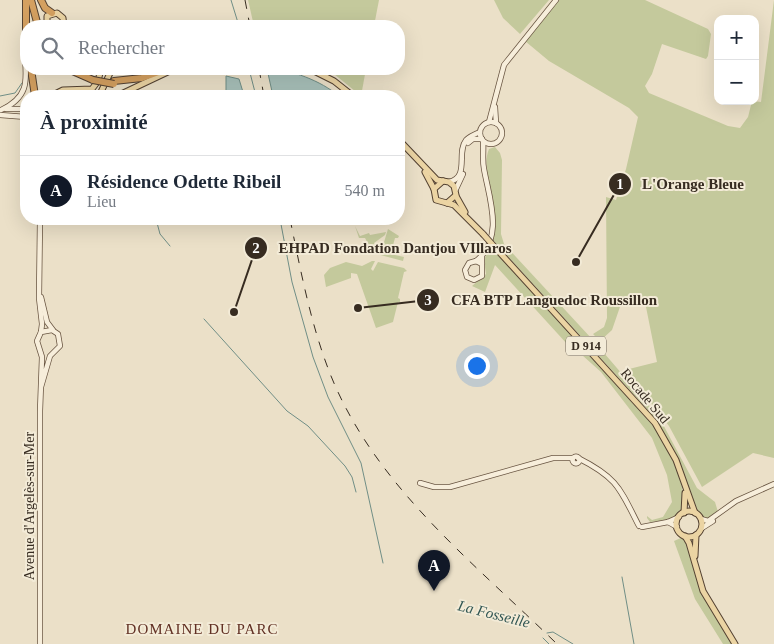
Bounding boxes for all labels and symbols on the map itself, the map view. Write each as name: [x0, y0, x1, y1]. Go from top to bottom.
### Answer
callout: L'Orange Bleue: [607, 169, 754, 199]
text: 1: [616, 176, 624, 192]
text: L'Orange Bleue: [642, 176, 744, 192]
callout: EHPAD Fondation Dantjou VIllaros: [244, 233, 522, 263]
text: 2: [252, 240, 260, 256]
text: EHPAD Fondation Dantjou VIllaros: [279, 240, 512, 256]
callout: CFA BTP Languedoc Roussillon: [415, 285, 668, 315]
text: 3: [424, 292, 432, 308]
text: CFA BTP Languedoc Roussillon: [451, 292, 658, 308]
road number: D 914: [566, 336, 606, 356]
your location: [464, 353, 490, 379]
street label: Rocade Sud: [618, 365, 672, 427]
street label: Avenue d'Argelès-sur-Mer: [22, 432, 37, 580]
pin: A: [418, 550, 450, 591]
water label: La Fosseille: [455, 597, 532, 631]
district label: DOMAINE DU PARC: [126, 621, 278, 637]

